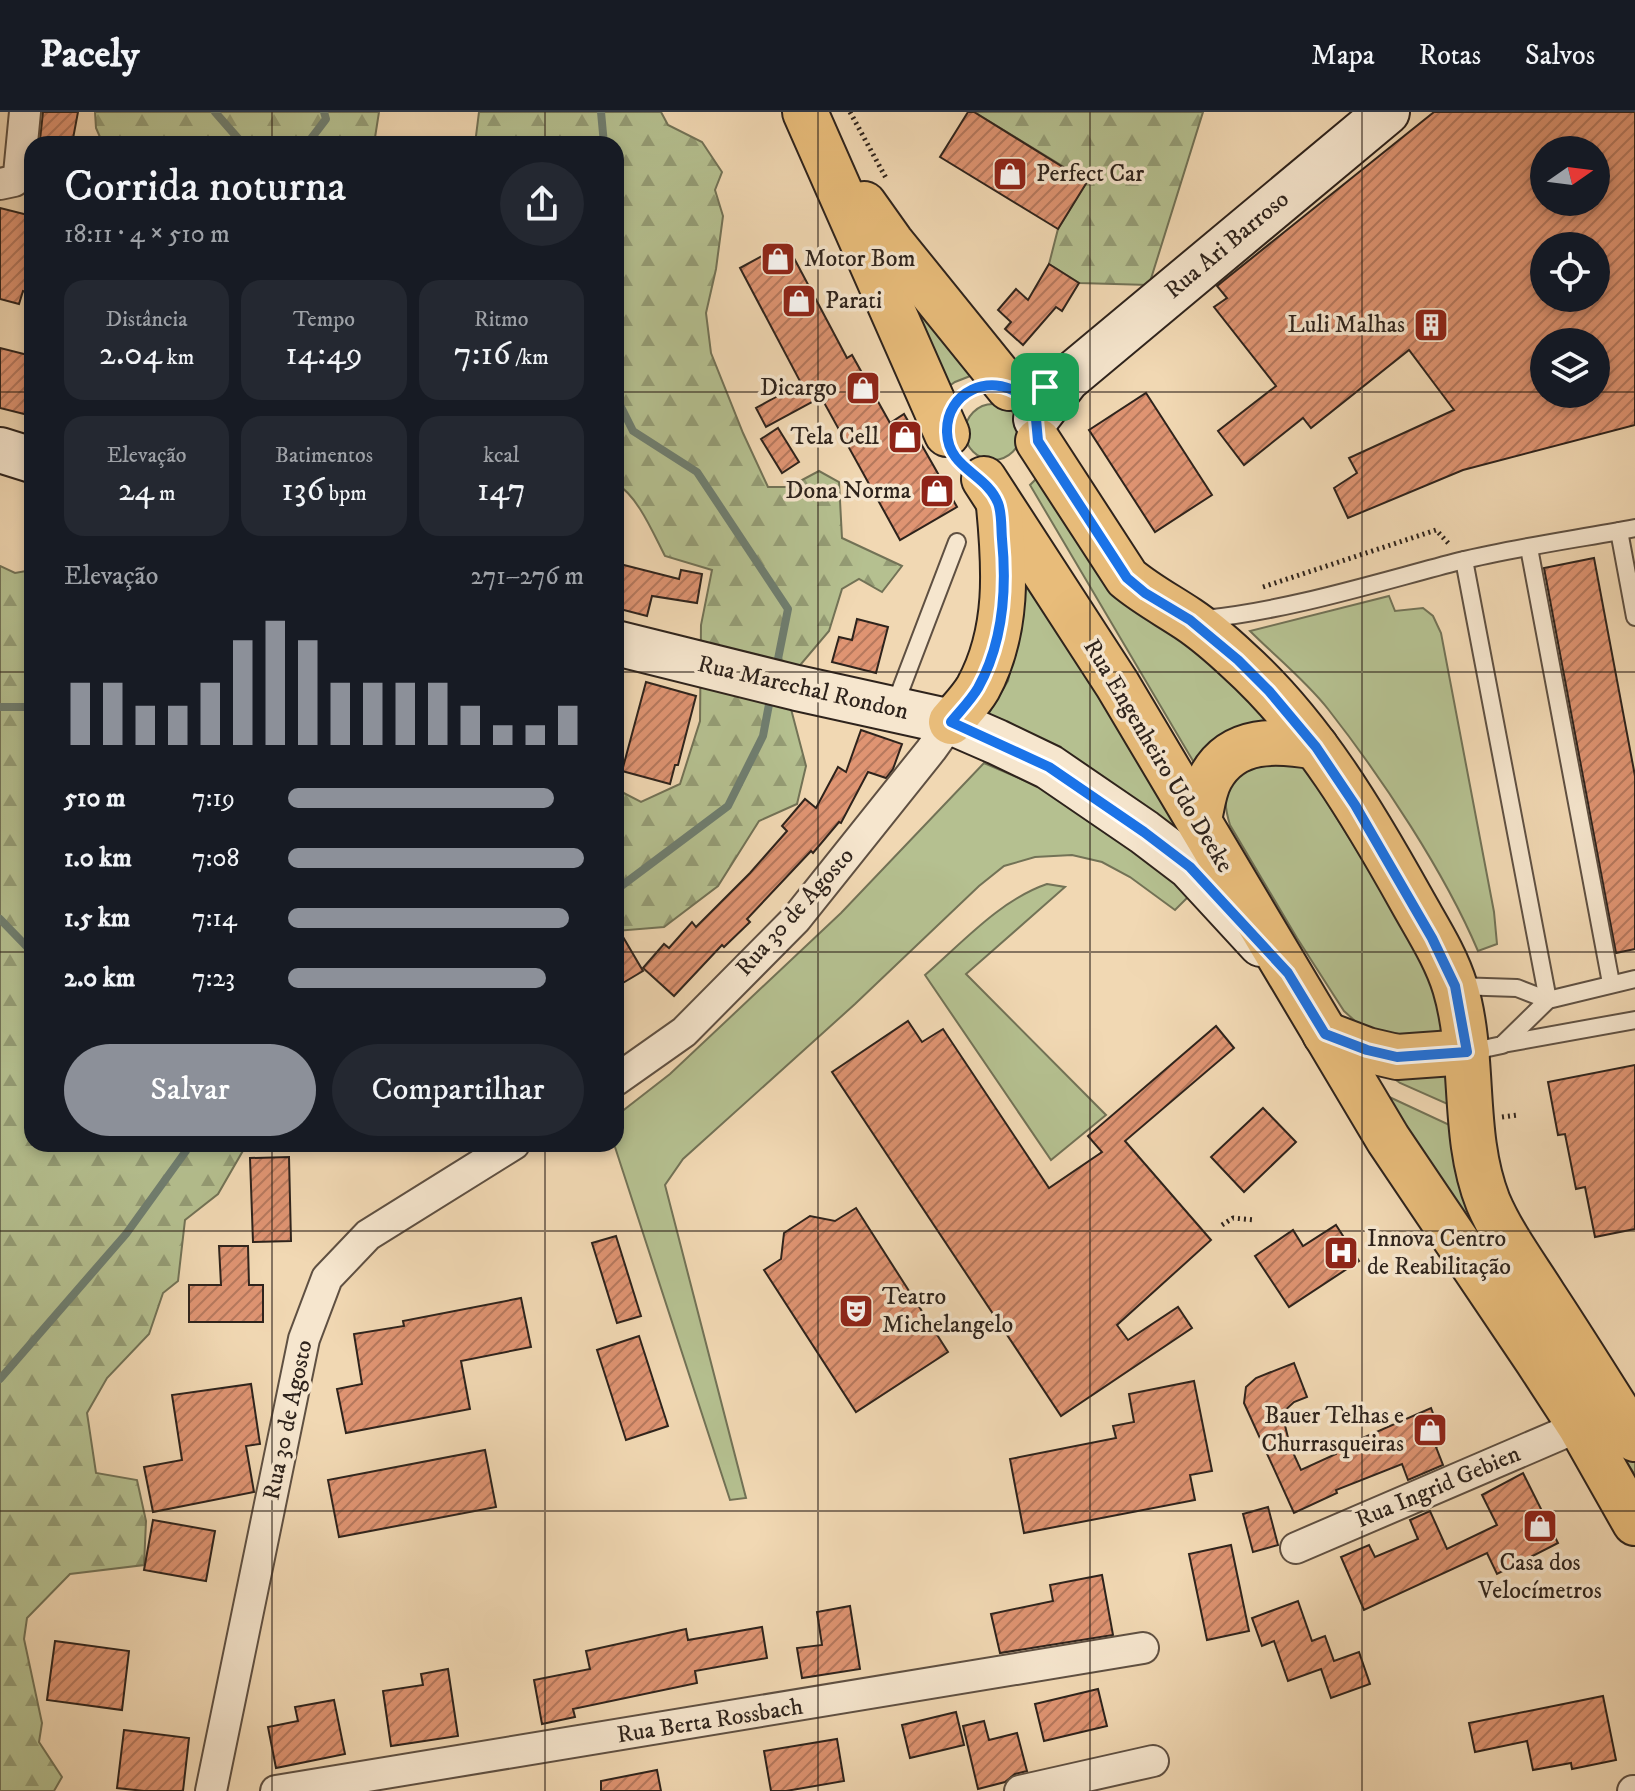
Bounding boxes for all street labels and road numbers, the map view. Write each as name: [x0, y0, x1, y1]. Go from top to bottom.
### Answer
street label: Rua Ari Barroso: [1159, 184, 1295, 306]
street label: Rua Engenheiro Udo Deeke: [1076, 634, 1240, 878]
street label: Rua Marechal Rondon: [695, 649, 912, 727]
street label: Rua 30 de Agosto: [729, 841, 861, 983]
street label: Rua 30 de Agosto: [256, 1337, 320, 1503]
street label: Rua Ingrid Gebien: [1351, 1439, 1525, 1535]
street label: Rua Berta Rossbach: [615, 1691, 806, 1751]

